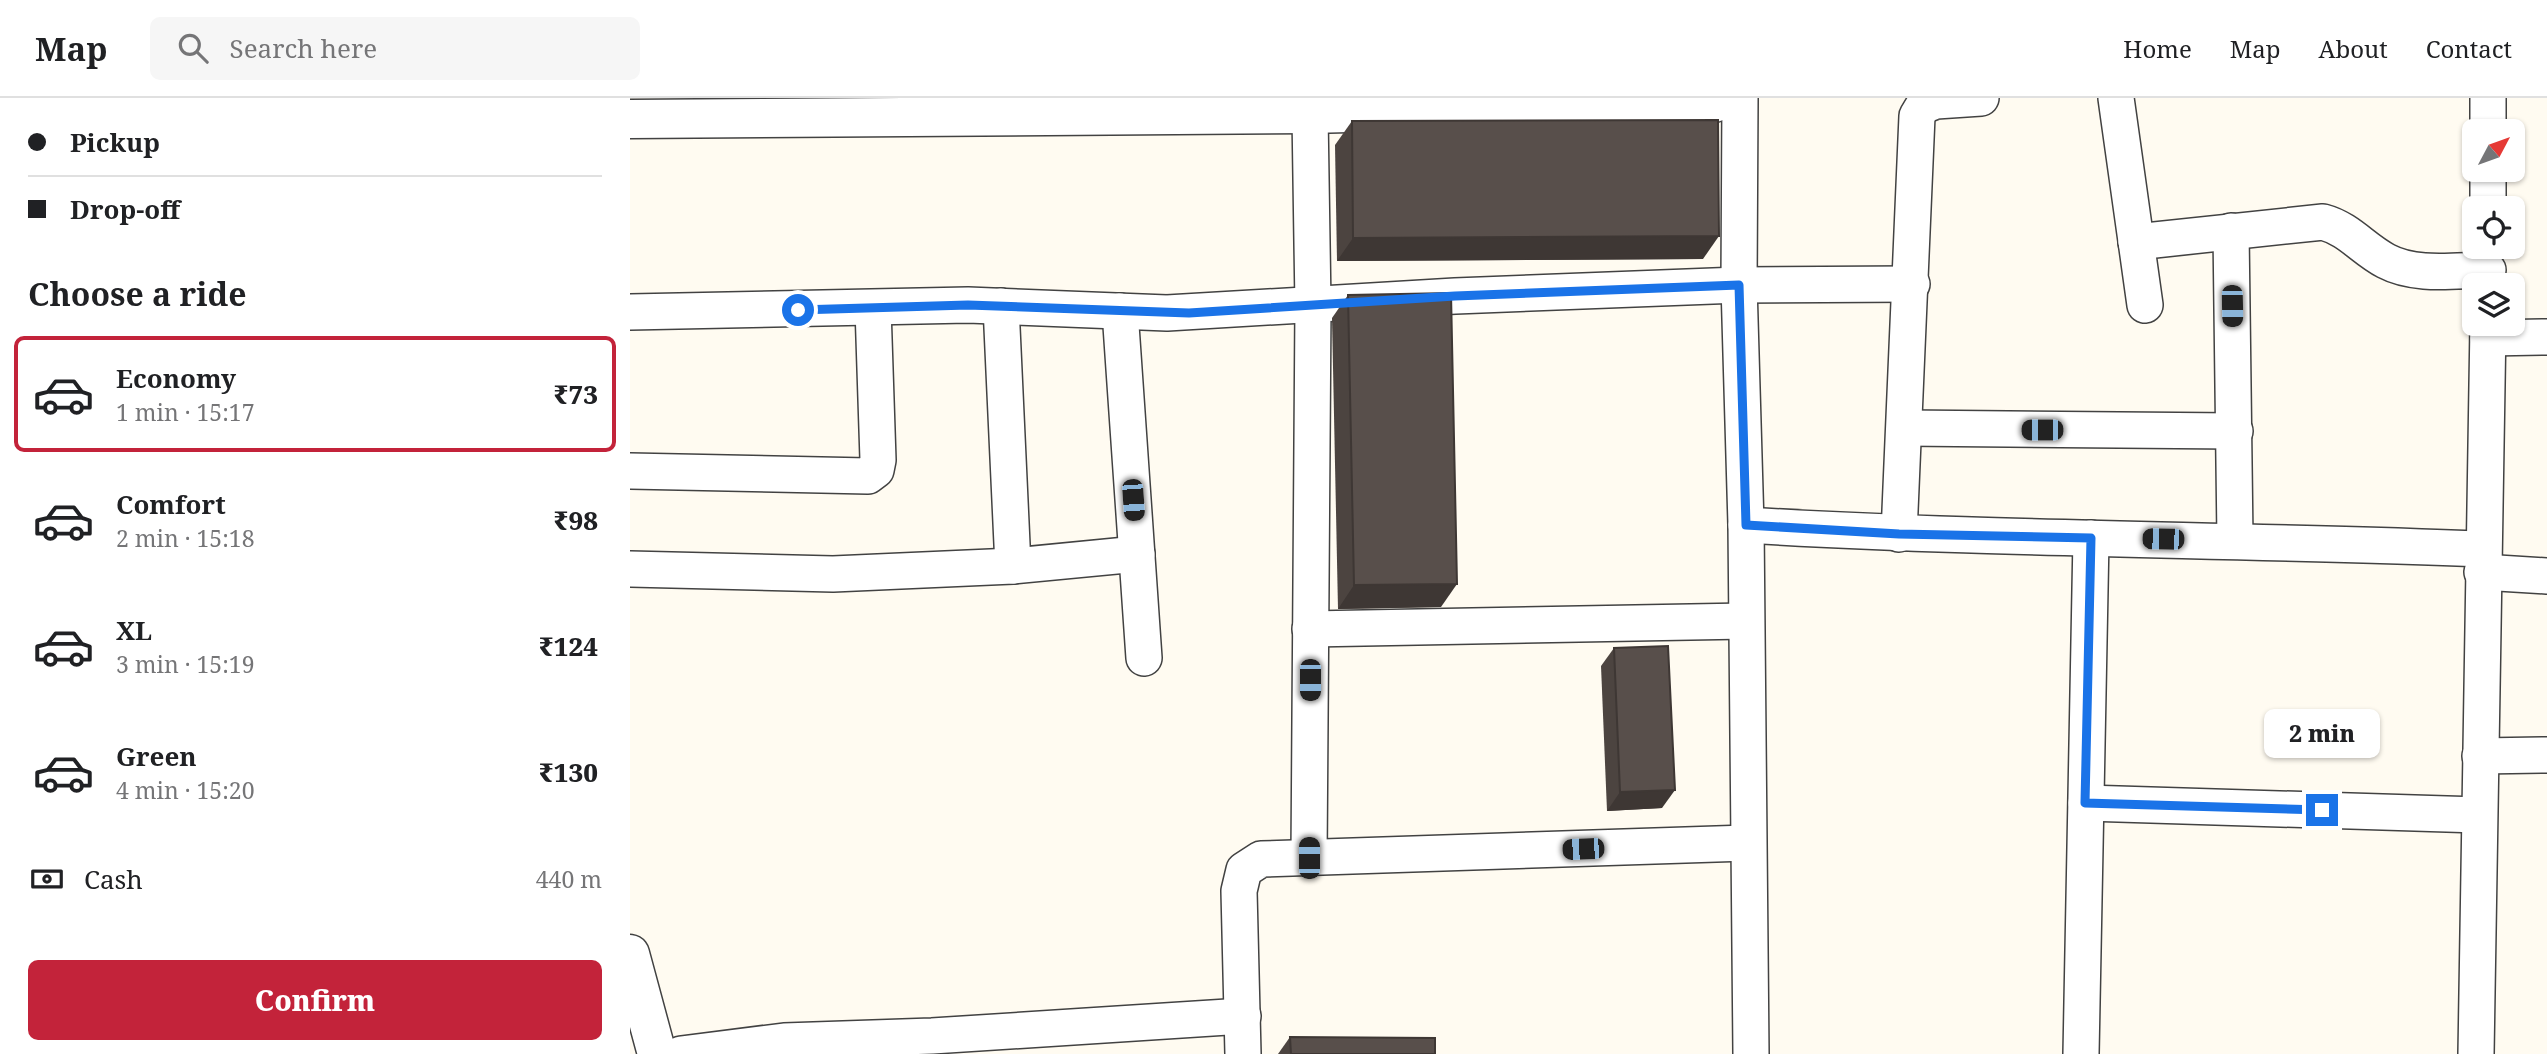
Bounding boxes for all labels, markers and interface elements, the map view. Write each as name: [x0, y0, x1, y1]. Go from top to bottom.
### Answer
search box: [150, 17, 640, 80]
text: Map: [35, 26, 108, 71]
icon: search: [174, 29, 212, 67]
text: Search here: [230, 30, 377, 66]
text: Home: [2123, 32, 2192, 65]
text: Map: [2230, 32, 2281, 65]
text: About: [2319, 32, 2388, 65]
text: Contact: [2426, 32, 2512, 65]
north arrow: [2462, 119, 2525, 182]
map controls: [2462, 119, 2525, 336]
text: Pickup: [70, 124, 160, 160]
text: Drop-off: [70, 191, 180, 227]
button: locate: [2462, 196, 2525, 259]
text: Choose a ride: [28, 272, 247, 315]
button: layers: [2462, 273, 2525, 336]
car: [2222, 285, 2243, 327]
route start: [782, 294, 814, 326]
text: Economy: [116, 360, 236, 396]
icon: car: [32, 363, 95, 426]
text: ₹73: [554, 376, 598, 412]
text: 1 min · 15:17: [116, 396, 254, 428]
car: [2022, 420, 2064, 441]
car: [1122, 478, 1145, 522]
text: Comfort: [116, 486, 226, 522]
icon: car: [32, 489, 95, 552]
text: ₹98: [554, 502, 598, 538]
text: 2 min · 15:18: [116, 522, 254, 554]
car: [2142, 528, 2185, 550]
text: XL: [116, 612, 152, 648]
icon: car: [32, 615, 95, 678]
text: ₹124: [539, 628, 598, 664]
text: 3 min · 15:19: [116, 648, 254, 680]
car: [1300, 659, 1321, 701]
callout: 2 min: [2264, 708, 2380, 758]
text: 2 min: [2289, 717, 2355, 749]
text: Green: [116, 738, 197, 774]
icon: car: [32, 741, 95, 804]
text: ₹130: [539, 754, 598, 790]
text: 4 min · 15:20: [116, 774, 254, 806]
route end: [2306, 794, 2338, 826]
car: [1299, 837, 1320, 879]
car: [1562, 838, 1605, 860]
icon: cash: [28, 860, 66, 898]
text: Cash: [84, 861, 143, 897]
text: 440 m: [536, 863, 602, 895]
button: Confirm: [28, 960, 602, 1040]

